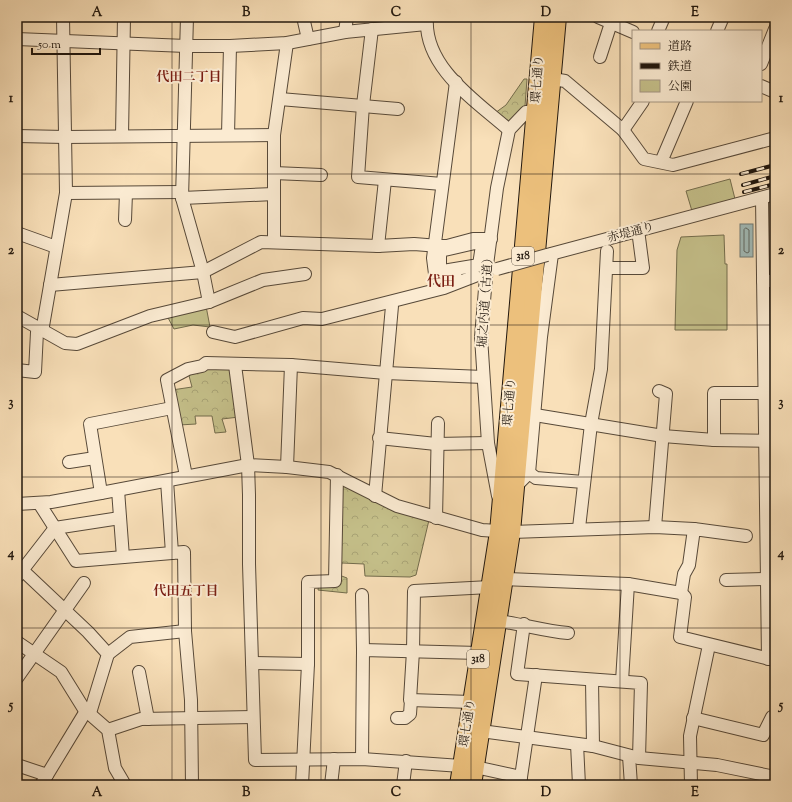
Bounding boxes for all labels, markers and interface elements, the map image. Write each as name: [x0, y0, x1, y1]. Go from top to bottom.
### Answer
text: A: [92, 4, 103, 22]
text: B: [242, 4, 251, 22]
text: C: [391, 4, 401, 22]
text: D: [541, 4, 551, 22]
text: E: [691, 4, 699, 22]
scale bar: [32, 30, 100, 56]
legend: [632, 30, 762, 102]
text: 50 m: [37, 36, 61, 54]
text: 道路: [668, 38, 692, 56]
street label: 環七通り: [527, 54, 549, 104]
text: 鉄道: [667, 58, 692, 76]
district label: 代田二丁目: [156, 69, 222, 87]
text: 公園: [668, 78, 692, 96]
text: 1: [9, 90, 14, 108]
text: 1: [779, 90, 784, 108]
street label: 赤堤通り: [605, 218, 657, 248]
text: 2: [8, 242, 15, 260]
text: 2: [778, 242, 785, 260]
road number: 318: [512, 247, 534, 265]
street label: 堀之内道（古道）: [474, 251, 498, 349]
district label: 代田: [427, 273, 455, 293]
street label: 環七通り: [499, 377, 521, 427]
text: 3: [8, 394, 14, 412]
text: 3: [778, 394, 784, 412]
text: 4: [7, 545, 15, 563]
text: 4: [777, 545, 785, 563]
district label: 代田五丁目: [153, 583, 219, 601]
road number: 318: [467, 650, 489, 668]
text: 5: [8, 697, 14, 715]
text: 5: [778, 697, 784, 715]
street label: 環七通り: [455, 698, 481, 748]
text: A: [92, 784, 103, 802]
text: B: [242, 784, 251, 802]
text: C: [391, 784, 401, 802]
text: D: [541, 784, 551, 802]
text: E: [691, 784, 699, 802]

